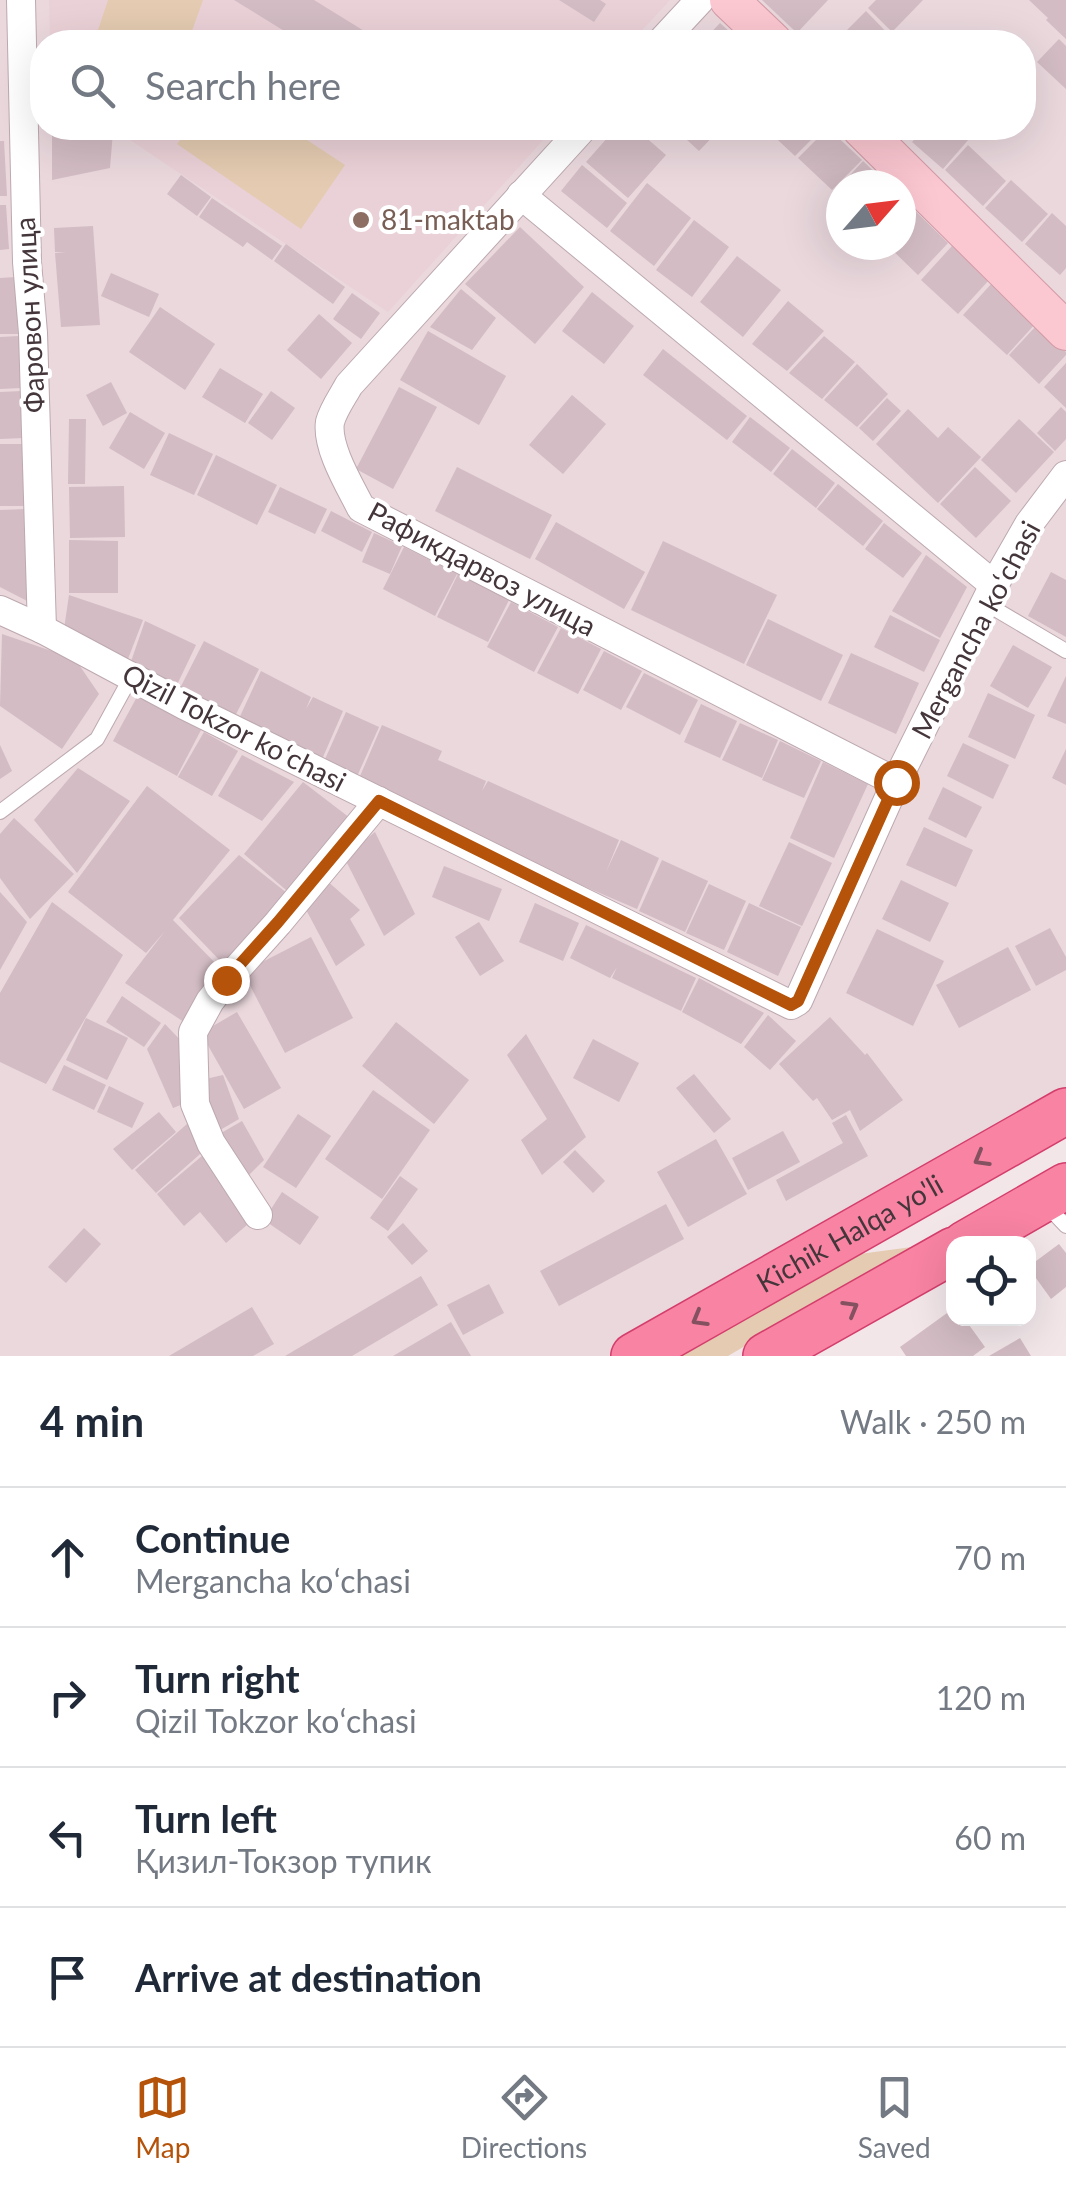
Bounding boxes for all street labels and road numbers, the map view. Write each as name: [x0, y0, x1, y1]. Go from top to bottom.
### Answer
street label: Фаровон улица: [7, 216, 51, 414]
street label: Рафикдарвоз улица: [363, 494, 602, 643]
street label: Mergancha koʻchasi: [903, 515, 1047, 744]
street label: Qizil Tokzor koʻchasi: [117, 656, 352, 798]
street label: Kichik Halqa yo'li: [750, 1167, 948, 1299]

